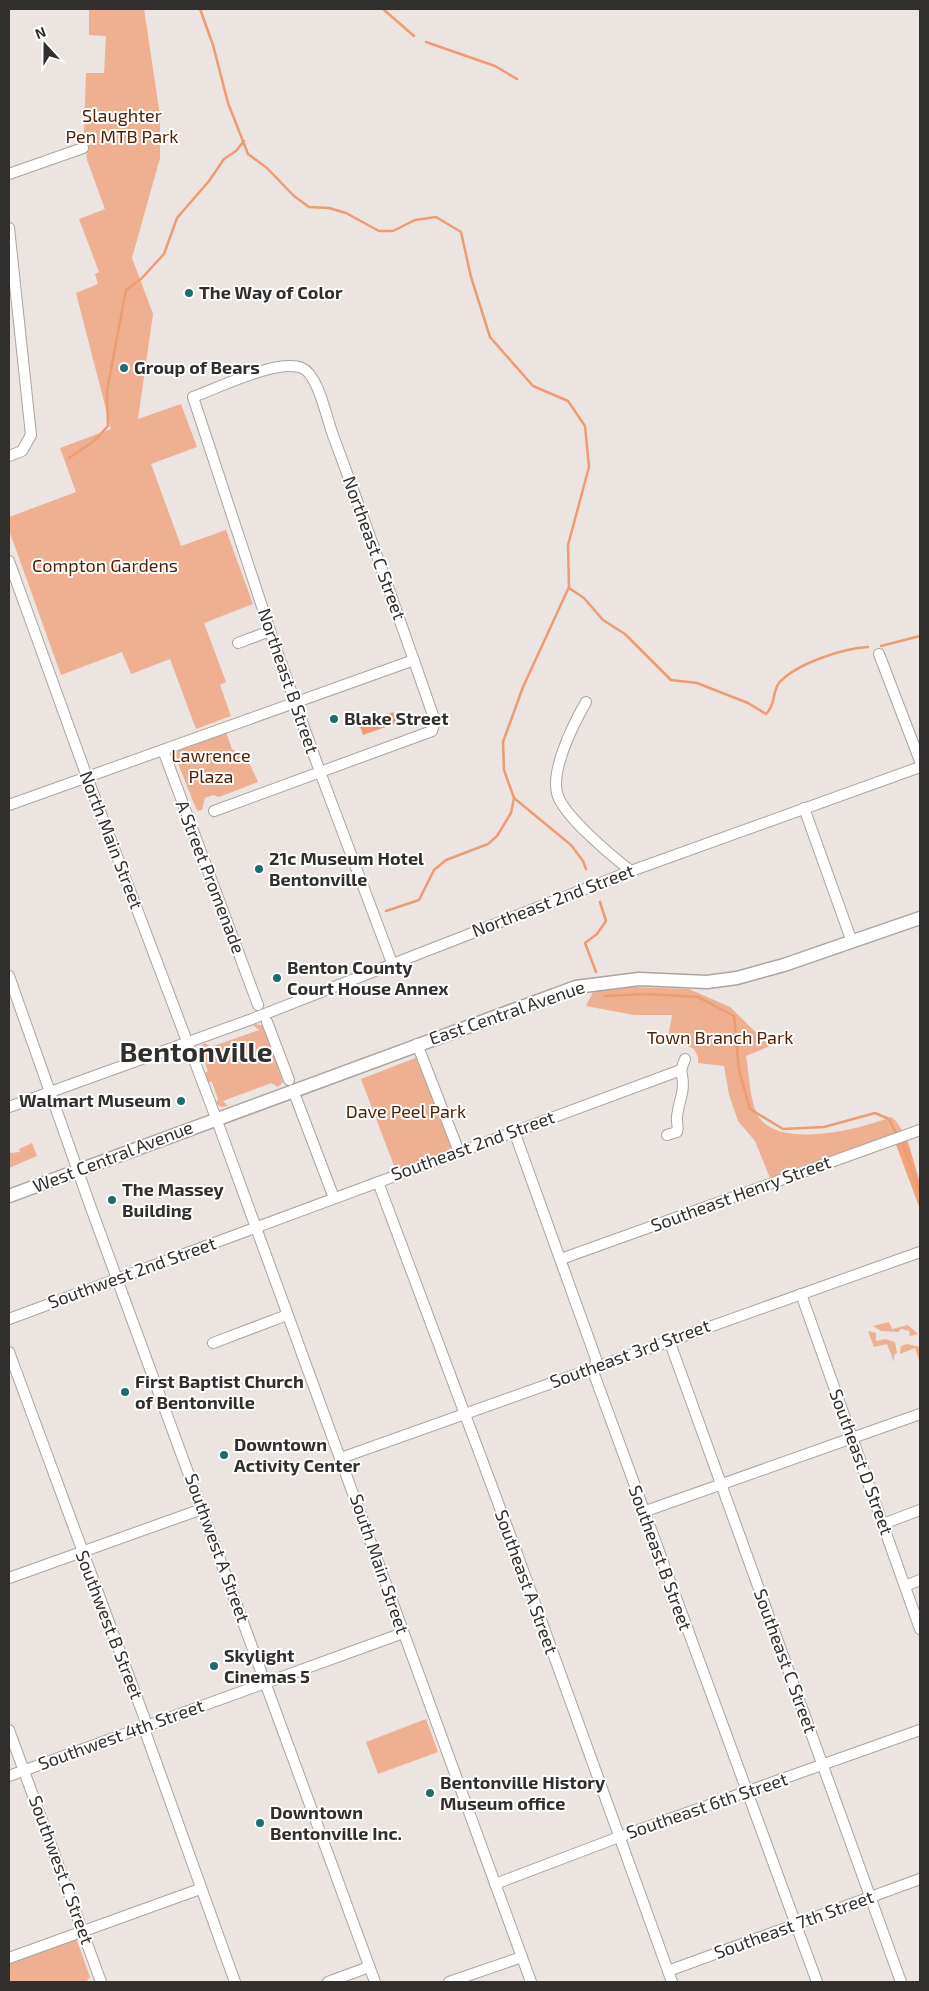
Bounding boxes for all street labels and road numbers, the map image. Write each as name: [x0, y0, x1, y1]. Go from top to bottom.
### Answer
street label: Northeast C Street: [339, 473, 411, 623]
street label: Northeast B Street: [254, 605, 324, 756]
street label: North Main Street: [75, 768, 148, 912]
street label: A Street Promenade: [172, 797, 250, 956]
street label: Northeast 2nd Street: [468, 859, 637, 941]
street label: East Central Avenue: [426, 975, 587, 1049]
street label: Southeast 2nd Street: [388, 1105, 558, 1185]
street label: West Central Avenue: [30, 1115, 196, 1197]
street label: Southeast Henry Street: [648, 1150, 834, 1236]
street label: Southwest 2nd Street: [45, 1231, 219, 1313]
street label: Southeast 3rd Street: [547, 1314, 713, 1392]
street label: Southeast D Street: [825, 1386, 899, 1538]
street label: Southwest A Street: [181, 1470, 255, 1625]
street label: Southeast B Street: [624, 1482, 697, 1633]
street label: South Main Street: [346, 1491, 414, 1637]
street label: Southeast A Street: [491, 1507, 563, 1657]
street label: Southwest B Street: [71, 1547, 148, 1702]
street label: Southeast C Street: [750, 1586, 822, 1736]
street label: Southwest 4th Street: [35, 1694, 207, 1774]
street label: Southeast 6th Street: [623, 1767, 790, 1843]
street label: Southwest C Street: [25, 1792, 99, 1947]
street label: Southeast 7th Street: [711, 1885, 877, 1963]

